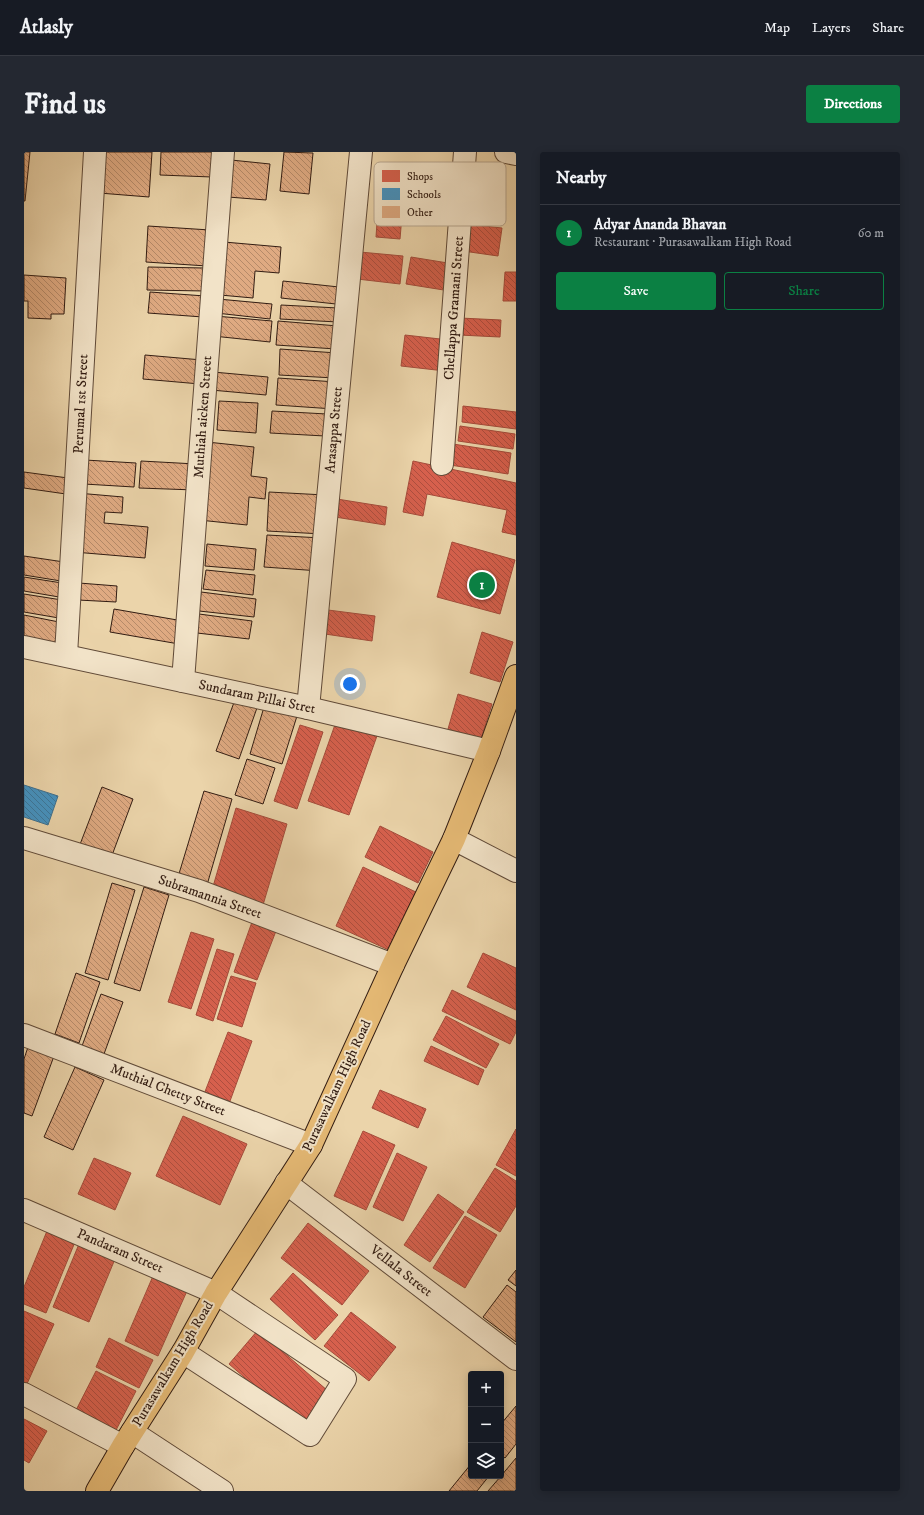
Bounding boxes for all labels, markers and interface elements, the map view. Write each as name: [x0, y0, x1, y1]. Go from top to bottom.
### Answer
text: Atlasly: [20, 16, 73, 39]
text: Map: [764, 19, 790, 37]
text: Layers: [812, 19, 850, 37]
text: Share: [872, 19, 904, 37]
button: Directions: [806, 85, 900, 123]
text: Find us: [24, 87, 106, 122]
legend: [374, 162, 506, 226]
text: Nearby: [556, 167, 606, 189]
text: Shops: [407, 170, 433, 184]
text: Schools: [407, 188, 441, 202]
text: Other: [407, 206, 434, 220]
text: Adyar Ananda Bhavan: [594, 215, 726, 234]
text: 1: [567, 225, 571, 241]
text: 60 m: [858, 225, 884, 241]
text: Restaurant · Purasawalkam High Road: [594, 234, 792, 250]
street label: Chellappa Gramani Street: [440, 235, 468, 381]
button: Save: [556, 272, 716, 310]
button: Share: [724, 272, 884, 310]
street label: Perumal 1st Street: [69, 353, 93, 454]
street label: Muthiah aicken Street: [190, 355, 216, 479]
street label: Arasappa Street: [321, 385, 347, 474]
pin: 1: [469, 570, 495, 600]
your location: [340, 674, 360, 694]
street label: Sundaram Pillai Stret: [197, 676, 318, 718]
street label: Subramannia Street: [156, 871, 265, 923]
street label: Purasawalkam High Road: [298, 1017, 376, 1155]
street label: Muthial Chetty Street: [108, 1060, 229, 1120]
street label: Pandaram Street: [74, 1225, 166, 1277]
street label: Vellala Street: [365, 1240, 436, 1301]
street label: Purasawalkam High Road: [128, 1298, 218, 1430]
map controls: [468, 1371, 504, 1479]
button: +: [468, 1371, 504, 1407]
button: −: [468, 1407, 504, 1443]
button: layers: [468, 1443, 504, 1479]

